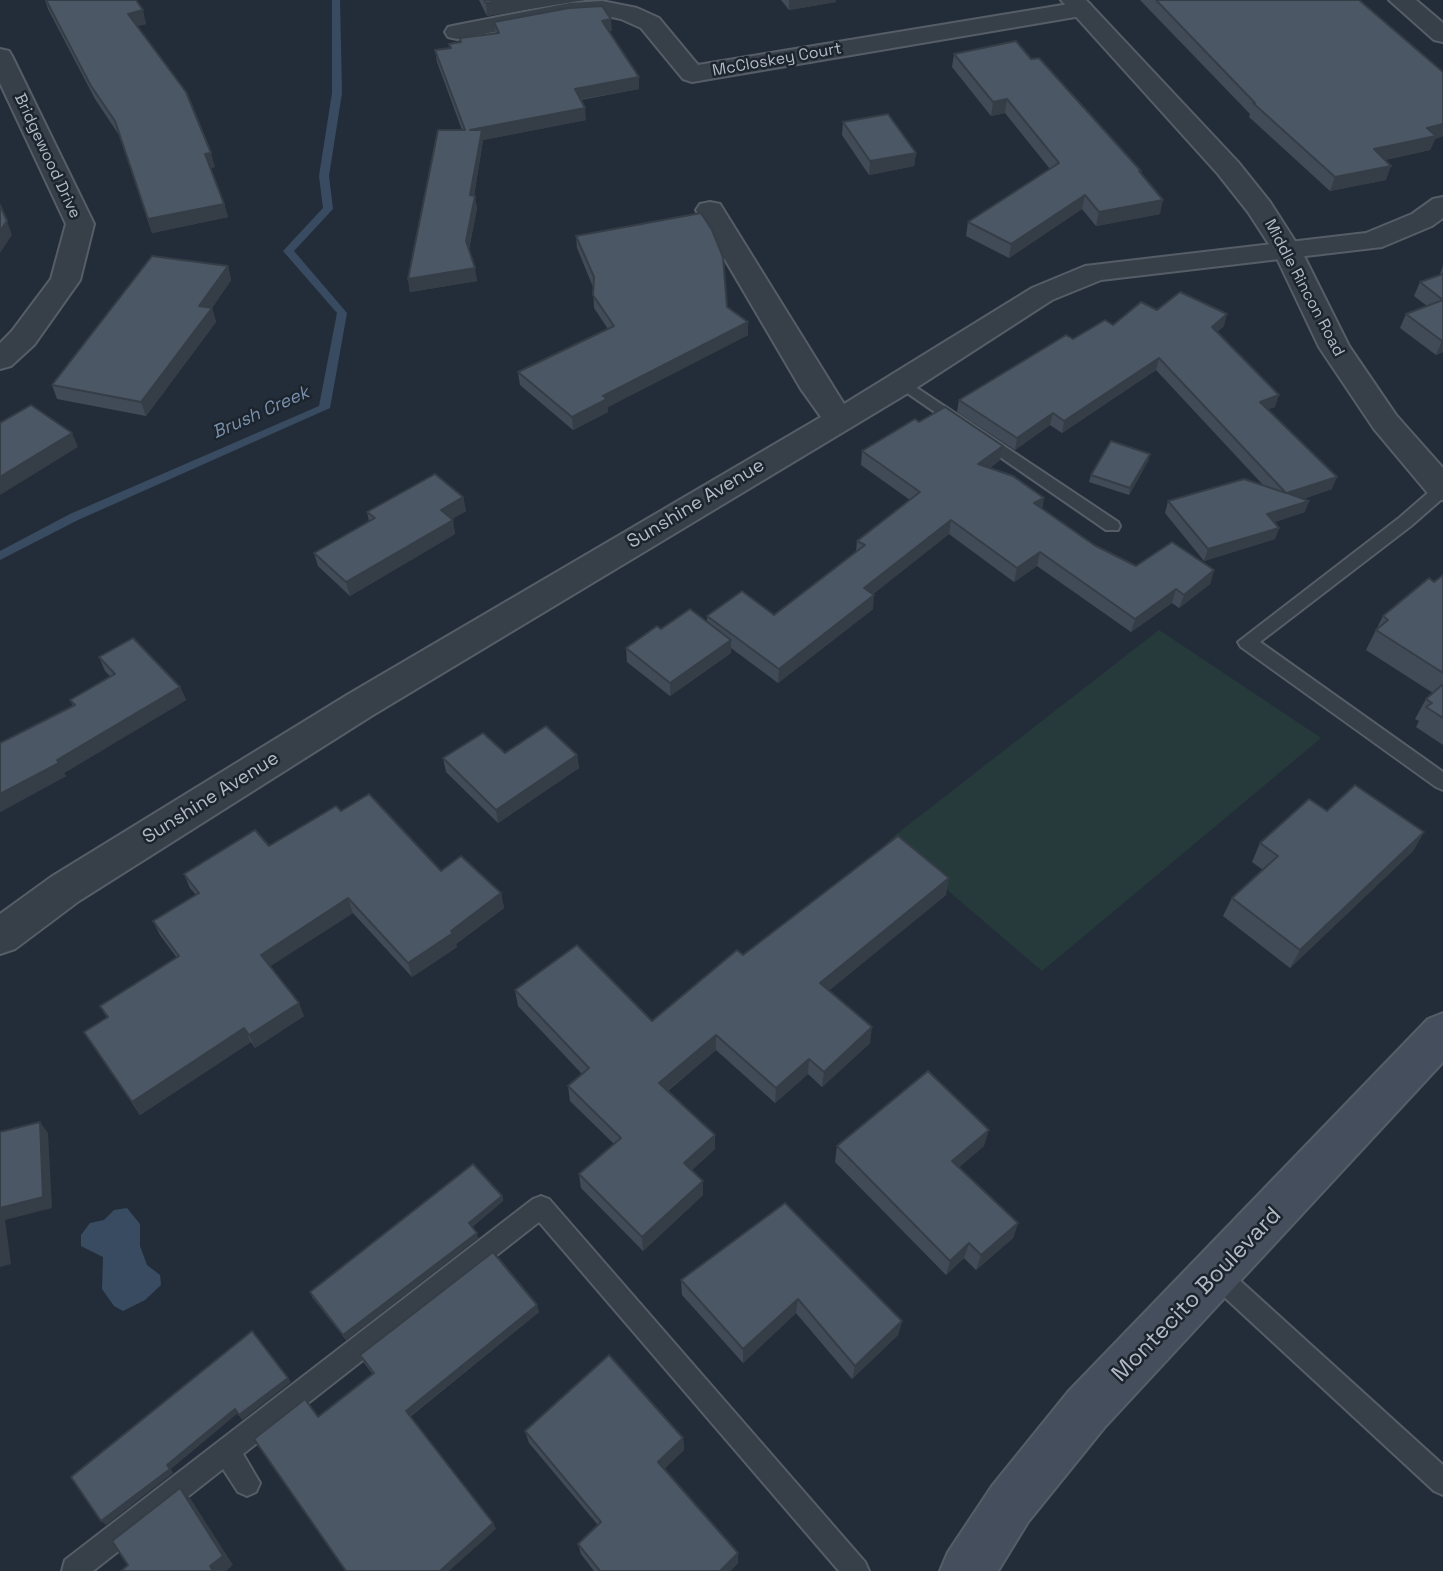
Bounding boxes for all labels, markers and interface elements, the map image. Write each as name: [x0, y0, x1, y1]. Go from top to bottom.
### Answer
street label: McCloskey Court: [711, 39, 843, 81]
street label: Bridgewood Drive: [10, 90, 84, 222]
street label: Middle Rincon Road: [1260, 216, 1348, 360]
water label: Brush Creek: [209, 382, 313, 444]
street label: Sunshine Avenue: [623, 454, 769, 554]
street label: Sunshine Avenue: [139, 747, 283, 849]
street label: Montecito Boulevard: [1107, 1202, 1287, 1388]

